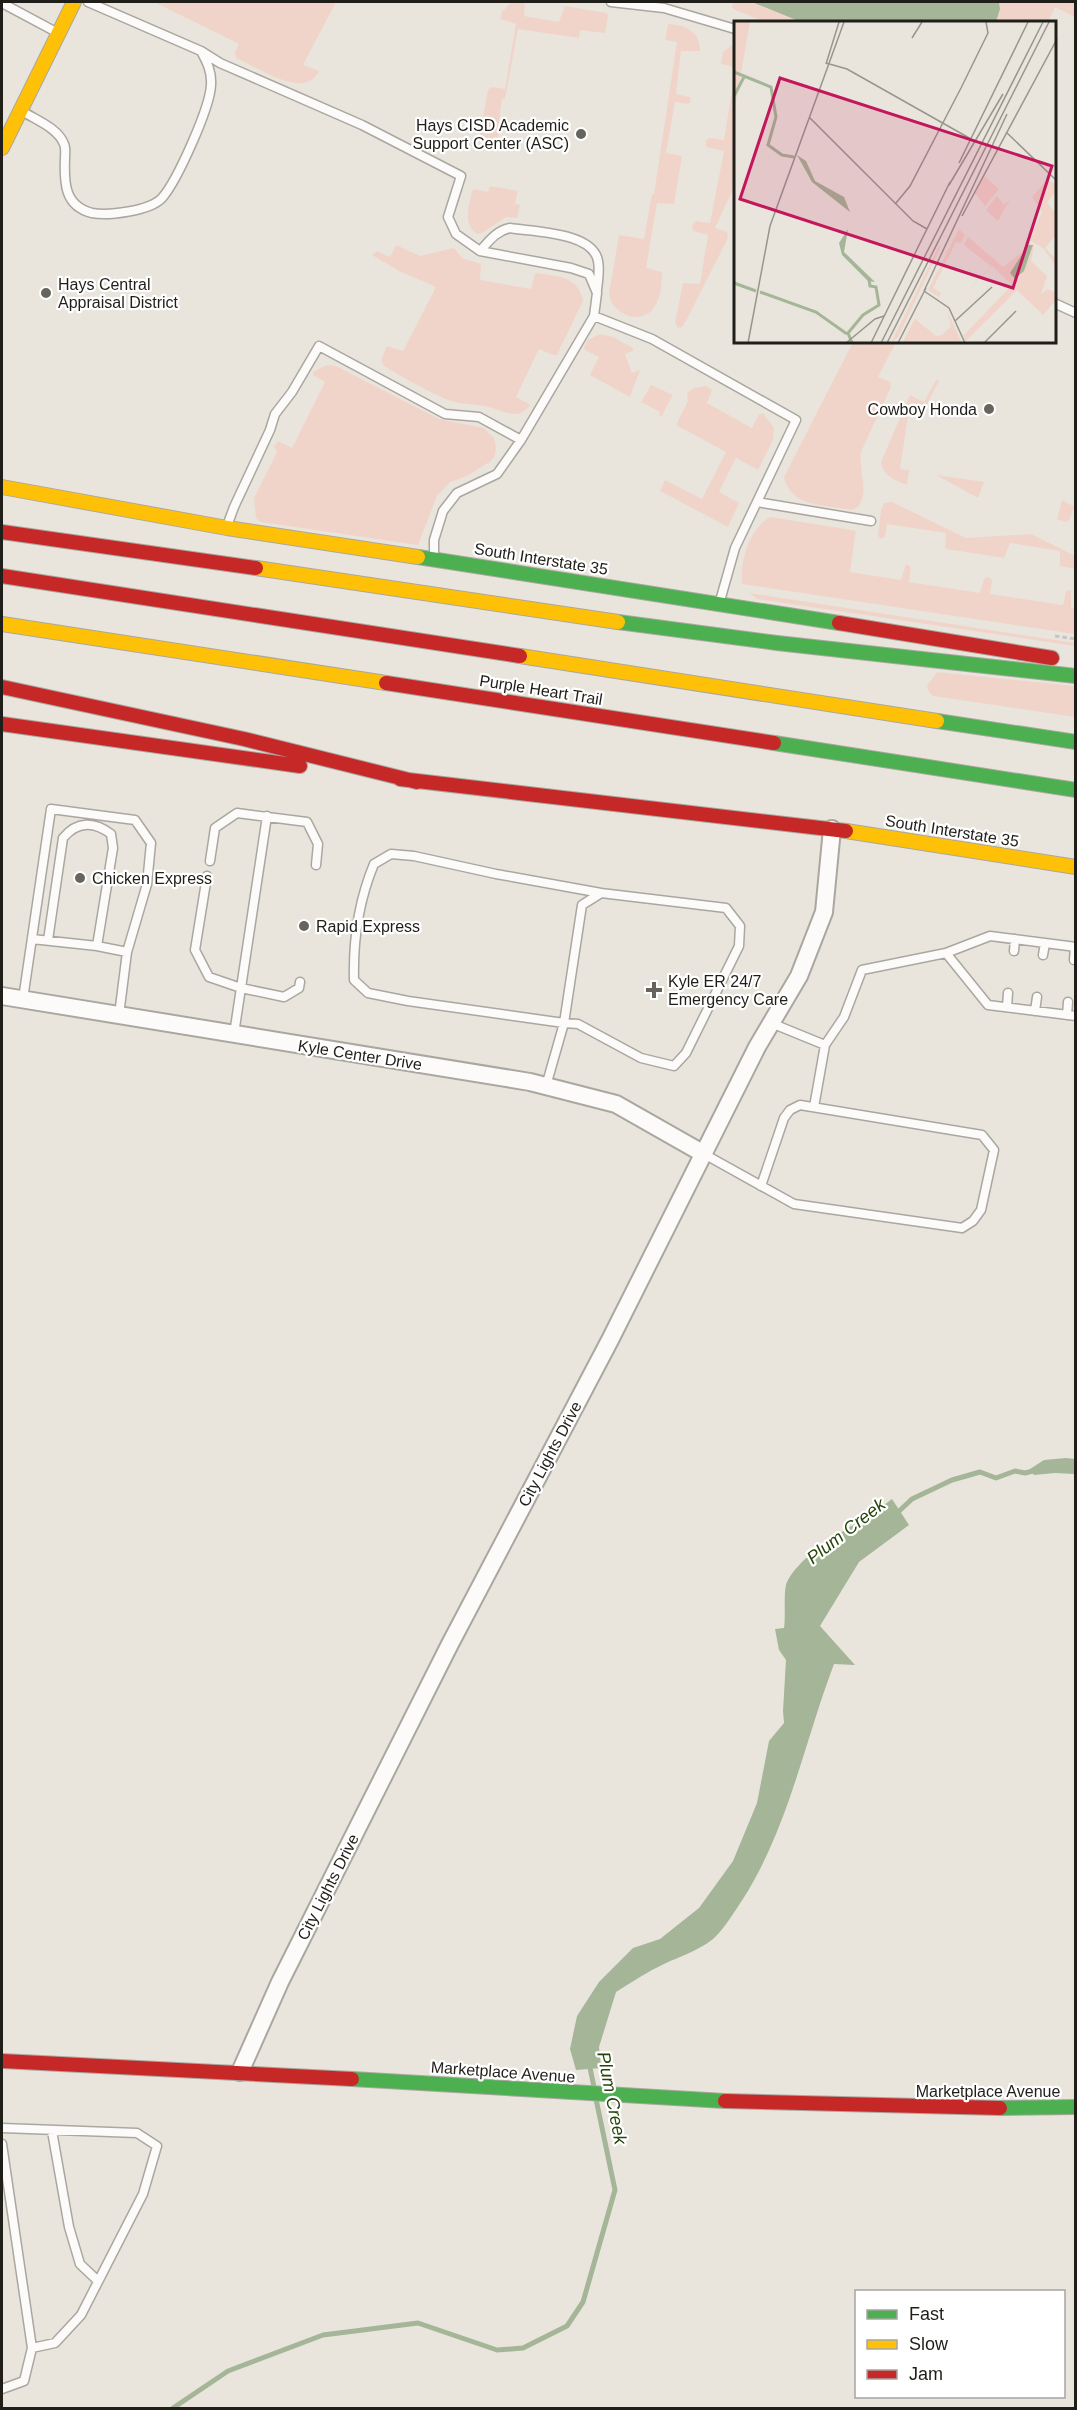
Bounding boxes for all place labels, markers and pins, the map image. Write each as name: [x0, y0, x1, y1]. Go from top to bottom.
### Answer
place label: Hays CISD Academic Support Center (ASC): [412, 117, 569, 152]
marker: Hays CISD Academic Support Center (ASC): [574, 127, 588, 141]
place label: Hays Central Appraisal District: [58, 276, 179, 311]
marker: Hays Central Appraisal District: [39, 286, 53, 300]
place label: Cowboy Honda: [868, 401, 977, 418]
marker: Cowboy Honda: [982, 402, 996, 416]
place label: Chicken Express: [92, 870, 212, 887]
marker: Chicken Express: [73, 871, 87, 885]
place label: Rapid Express: [316, 918, 420, 935]
marker: Rapid Express: [297, 919, 311, 933]
place label: Kyle ER 24/7 Emergency Care: [668, 973, 788, 1008]
marker: Kyle ER 24/7 Emergency Care: [645, 981, 663, 999]

